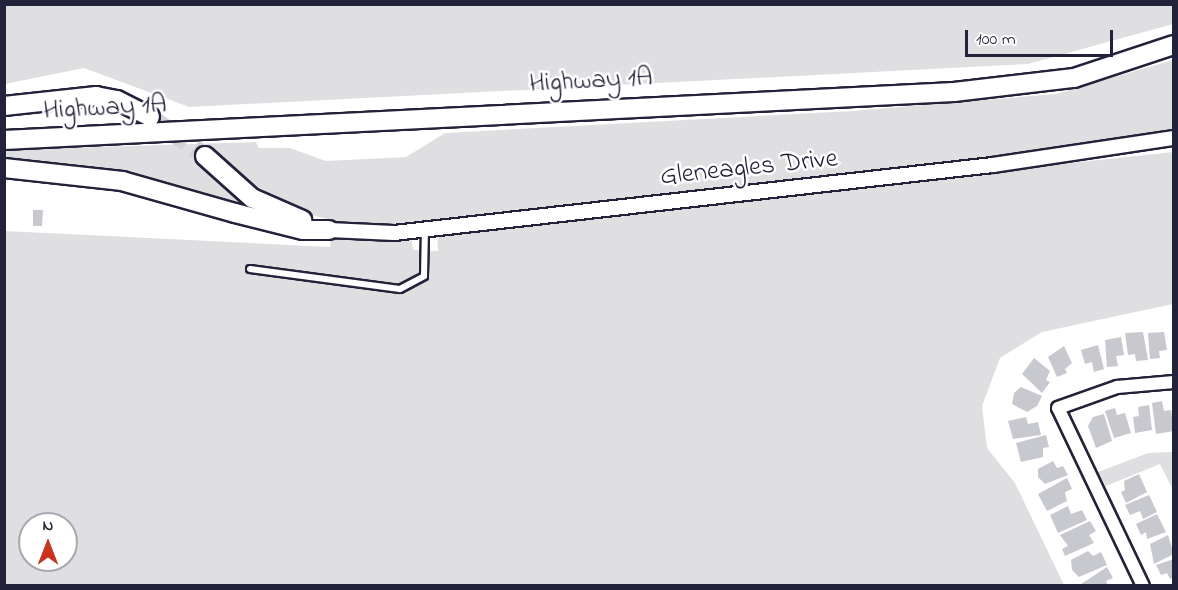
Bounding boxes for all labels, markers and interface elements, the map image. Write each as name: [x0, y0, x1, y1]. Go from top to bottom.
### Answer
scale bar: [968, 18, 1116, 56]
text: 100 m: [976, 27, 1016, 53]
street label: Highway 1A: [528, 62, 654, 100]
street label: Highway 1A: [42, 89, 168, 127]
street label: Gleneagles Drive: [659, 143, 839, 193]
north arrow: [18, 512, 78, 572]
text: N: [43, 514, 53, 538]

